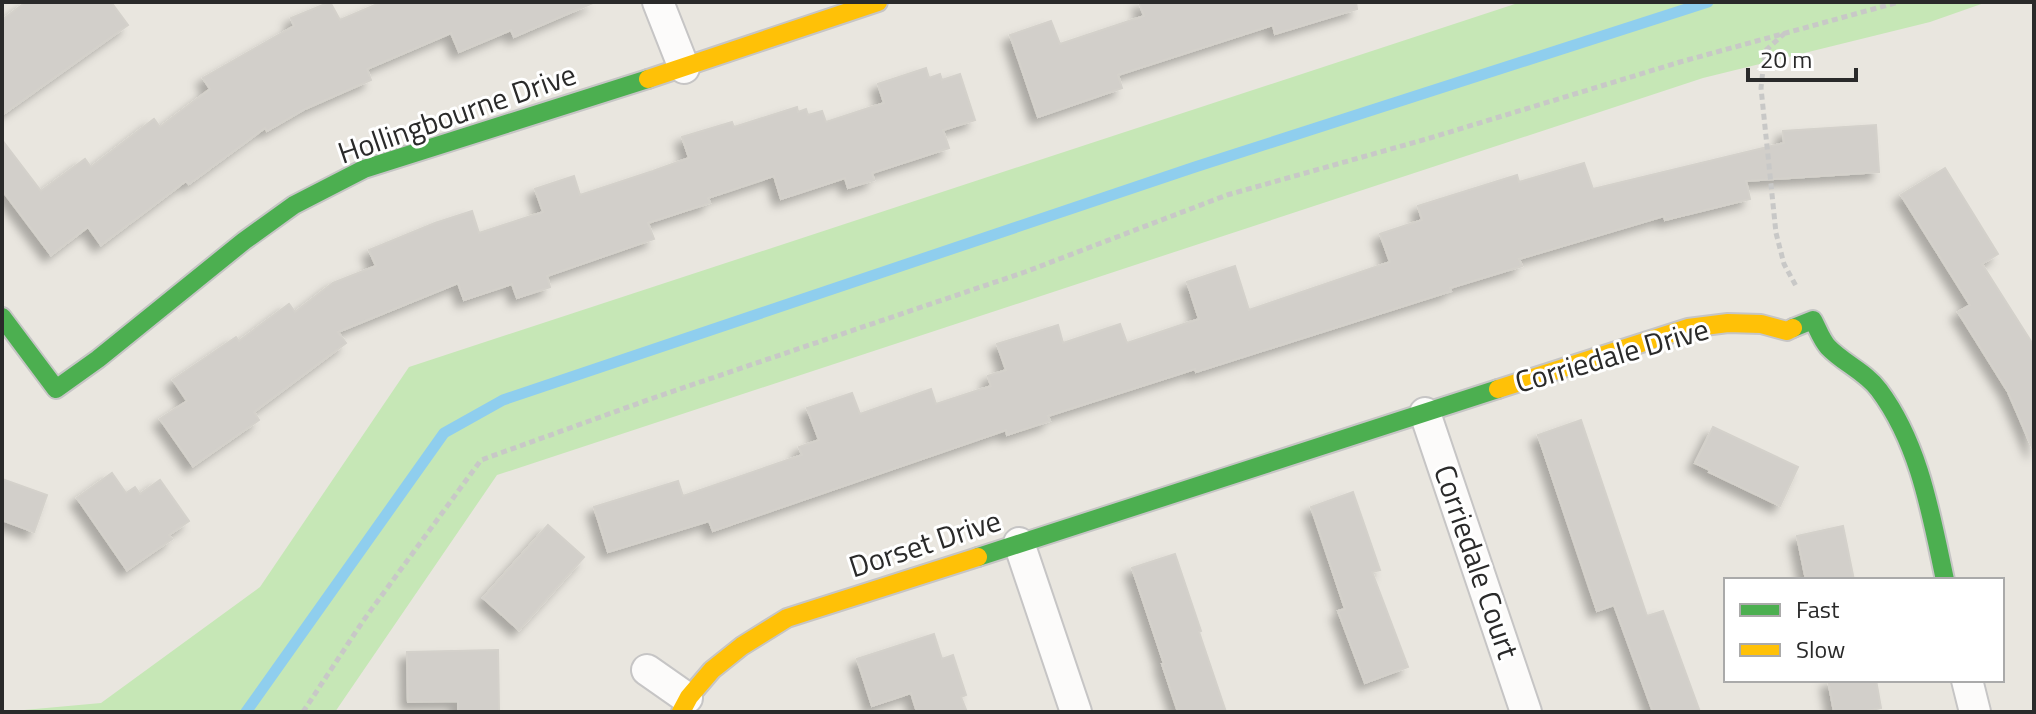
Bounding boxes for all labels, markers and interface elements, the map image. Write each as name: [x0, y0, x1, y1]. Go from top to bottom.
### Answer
scale bar: [1748, 32, 1856, 82]
text: 20 m: [1760, 41, 1812, 77]
street label: Hollingbourne Drive: [331, 51, 582, 175]
street label: Corriedale Drive: [1509, 305, 1714, 405]
street label: Corriedale Court: [1422, 458, 1532, 665]
street label: Dorset Drive: [843, 497, 1007, 589]
legend: [1724, 578, 2004, 682]
text: Fast: [1796, 591, 1840, 627]
text: Slow: [1796, 631, 1845, 667]

